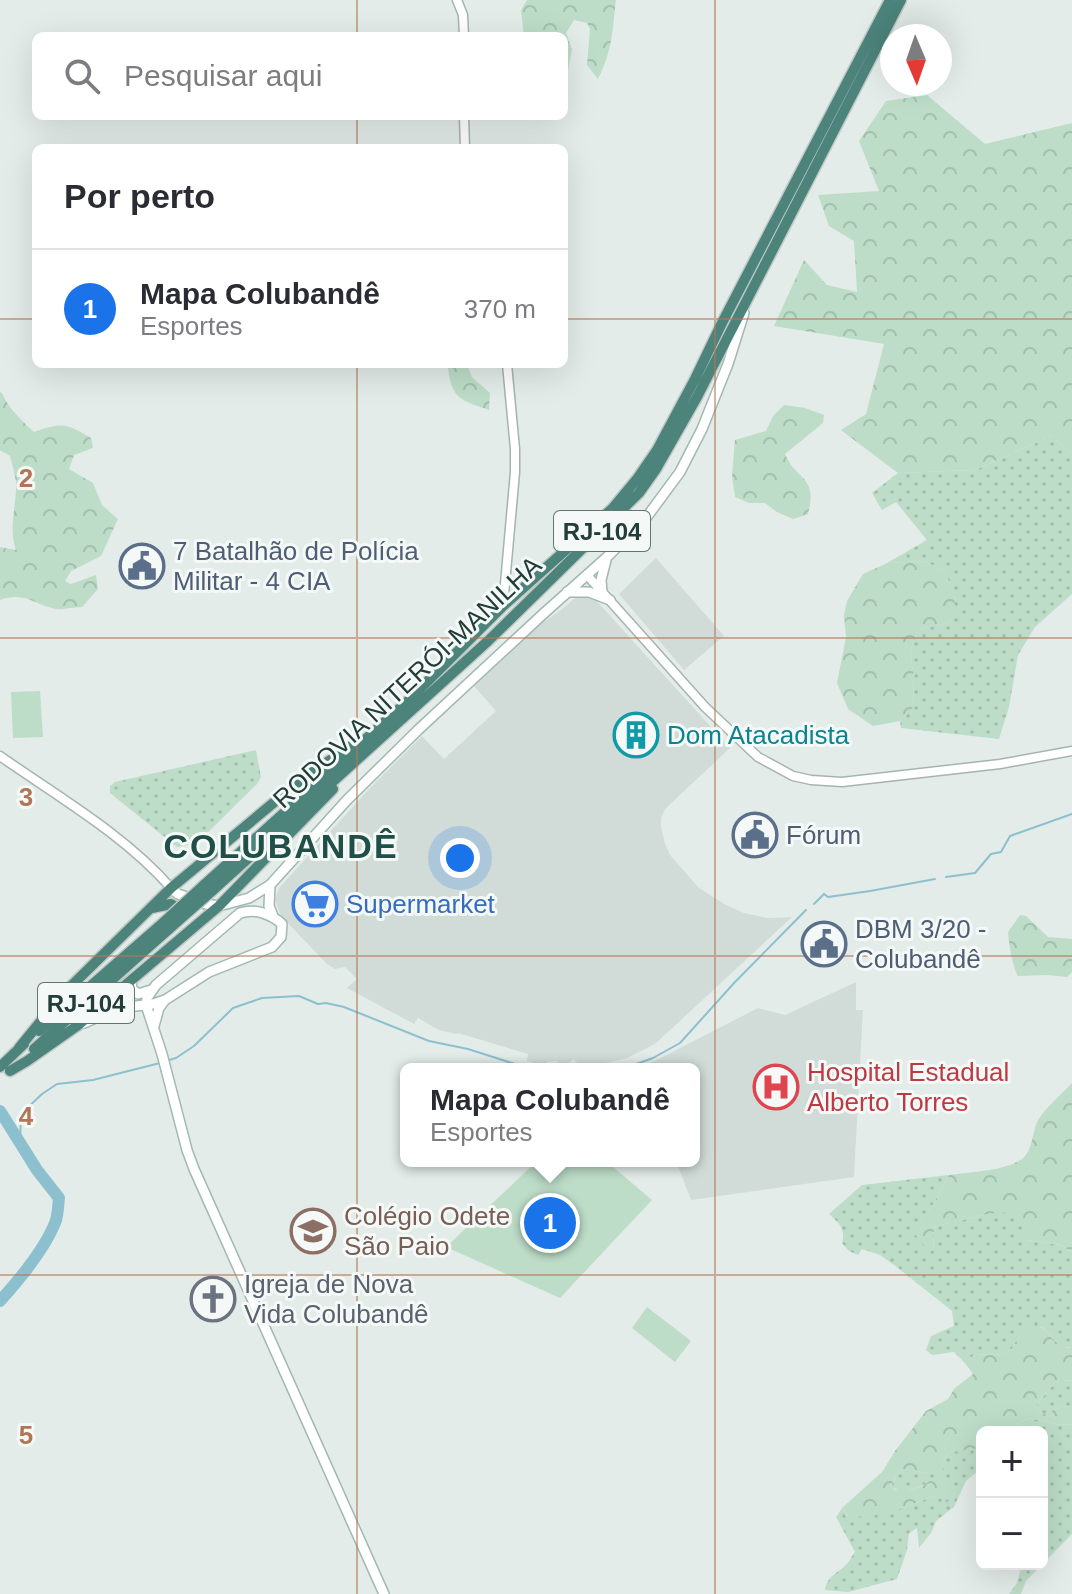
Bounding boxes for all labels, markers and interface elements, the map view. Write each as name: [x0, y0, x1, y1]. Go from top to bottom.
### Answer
north arrow: [880, 24, 952, 96]
search box: [32, 32, 568, 120]
icon: search: [60, 54, 104, 98]
text: Pesquisar aqui: [124, 59, 322, 92]
text: Por perto: [64, 177, 215, 215]
text: Mapa Colubandê: [140, 277, 380, 310]
text: 1: [83, 294, 97, 324]
text: 370 m: [464, 294, 536, 324]
text: Esportes: [140, 311, 243, 341]
text: 2: [19, 463, 33, 493]
road number: RJ-104: [554, 511, 650, 551]
place label: 7 Batalhão de Polícia Militar - 4 CIA: [173, 536, 419, 596]
public building icon: 7 Batalhão de Polícia Militar - 4 CIA: [118, 542, 166, 590]
street label: RODOVIA NITERÓI-MANILHA: [267, 549, 548, 814]
building icon: Dom Atacadista: [612, 711, 660, 759]
place label: Dom Atacadista: [667, 720, 850, 750]
text: 3: [19, 782, 33, 812]
public building icon: Fórum: [731, 811, 779, 859]
place label: Fórum: [786, 820, 861, 850]
district label: COLUBANDÊ: [163, 827, 399, 865]
your location: [440, 838, 480, 878]
supermarket icon: Supermarket: [291, 880, 339, 928]
place label: Supermarket: [346, 889, 496, 919]
place label: DBM 3/20 - Colubandê: [855, 914, 987, 974]
public building icon: DBM 3/20 - Colubandê: [800, 920, 848, 968]
road number: RJ-104: [38, 983, 134, 1023]
place label: Hospital Estadual Alberto Torres: [807, 1057, 1009, 1117]
popup: [400, 1063, 700, 1167]
hospital icon: Hospital Estadual Alberto Torres: [752, 1063, 800, 1111]
text: Mapa Colubandê: [430, 1083, 670, 1116]
text: 4: [19, 1101, 34, 1131]
text: Esportes: [430, 1117, 533, 1147]
pin: 1: [524, 1193, 576, 1253]
place label: Colégio Odete São Paio: [344, 1201, 510, 1261]
school or university icon: Colégio Odete São Paio: [289, 1207, 337, 1255]
place label: Igreja de Nova Vida Colubandê: [244, 1269, 429, 1329]
church icon: Igreja de Nova Vida Colubandê: [189, 1275, 237, 1323]
text: 5: [19, 1420, 33, 1450]
map controls: [976, 1426, 1048, 1570]
button: +: [976, 1426, 1048, 1498]
button: −: [976, 1498, 1048, 1570]

